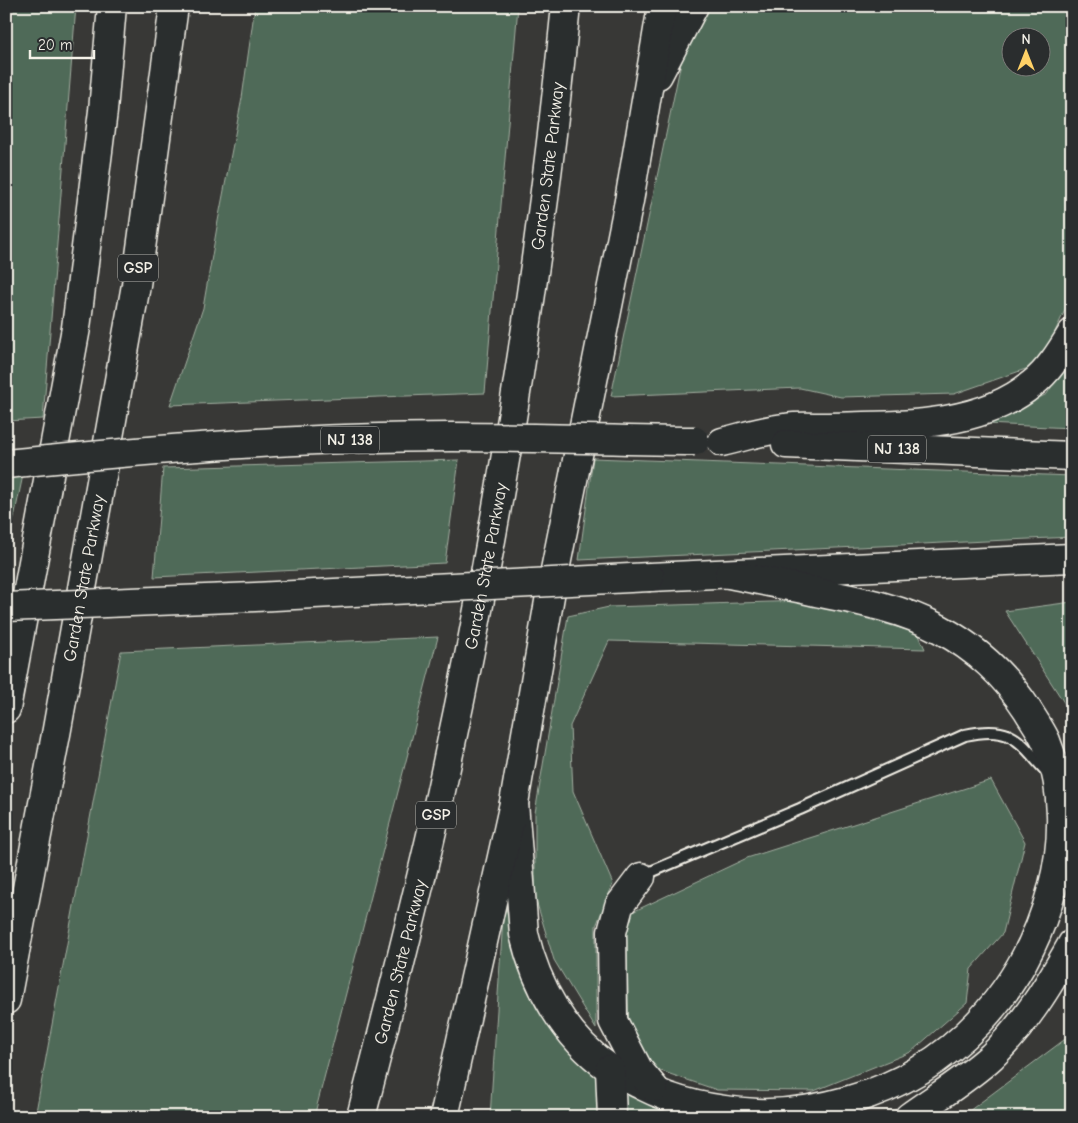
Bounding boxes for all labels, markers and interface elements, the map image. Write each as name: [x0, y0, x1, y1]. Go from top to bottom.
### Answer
scale bar: [30, 28, 94, 60]
north arrow: [1000, 28, 1050, 78]
text: N: [1021, 31, 1031, 48]
text: 20 m: [38, 36, 72, 54]
street label: Garden State Parkway: [527, 80, 569, 251]
road number: GSP: [118, 254, 158, 282]
road number: NJ 138: [321, 426, 379, 454]
road number: NJ 138: [868, 436, 926, 462]
street label: Garden State Parkway: [460, 480, 512, 651]
street label: Garden State Parkway: [59, 492, 109, 663]
road number: GSP: [416, 802, 456, 828]
street label: Garden State Parkway: [369, 876, 431, 1047]

